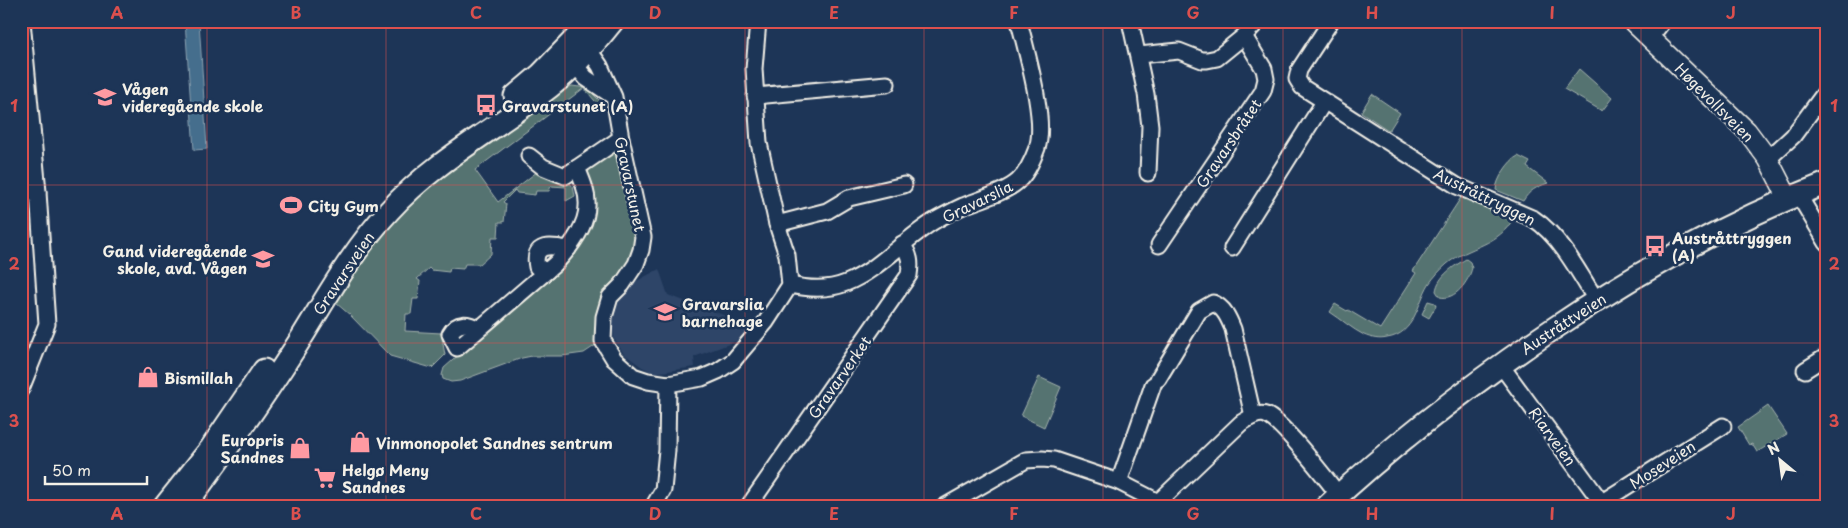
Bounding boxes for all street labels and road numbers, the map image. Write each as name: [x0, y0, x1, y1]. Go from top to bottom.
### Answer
street label: Høgevollsveien: [1670, 57, 1760, 147]
street label: Gravarsbråtet: [1190, 94, 1266, 192]
street label: Gravarstunet: [610, 134, 652, 234]
street label: Austråttryggen: [1430, 161, 1540, 231]
street label: Gravarslia: [938, 174, 1017, 228]
street label: Gravarsveien: [307, 227, 379, 319]
street label: Austråttveien: [1516, 287, 1610, 359]
street label: Gravarverket: [802, 331, 876, 423]
street label: Riarveien: [1524, 402, 1582, 470]
street label: Moseveien: [1625, 434, 1699, 494]

